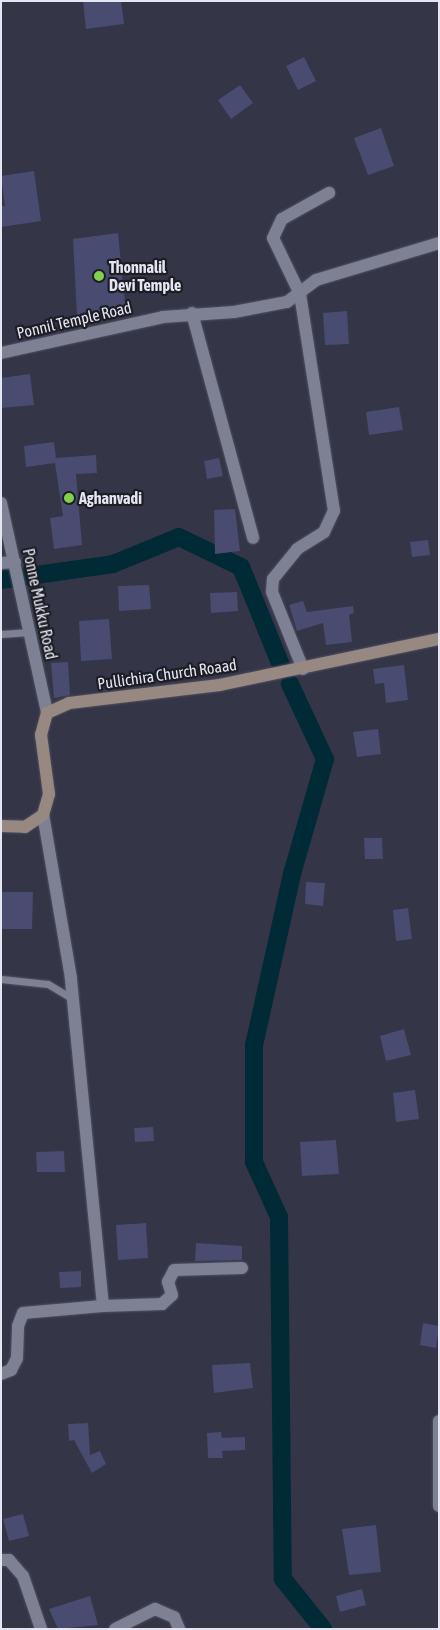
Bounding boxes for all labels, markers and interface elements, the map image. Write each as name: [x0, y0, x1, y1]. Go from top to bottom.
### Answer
place label: Thonnalil Devi Temple: [109, 257, 181, 295]
marker: Thonnalil Devi Temple: [93, 270, 105, 282]
street label: Ponnil Temple Road: [15, 297, 133, 343]
place label: Aghanvadi: [79, 488, 142, 508]
marker: Aghanvadi: [63, 492, 75, 504]
street label: Ponne Mukku Road: [19, 547, 61, 661]
street label: Pullichira Church Roaad: [96, 655, 238, 693]

